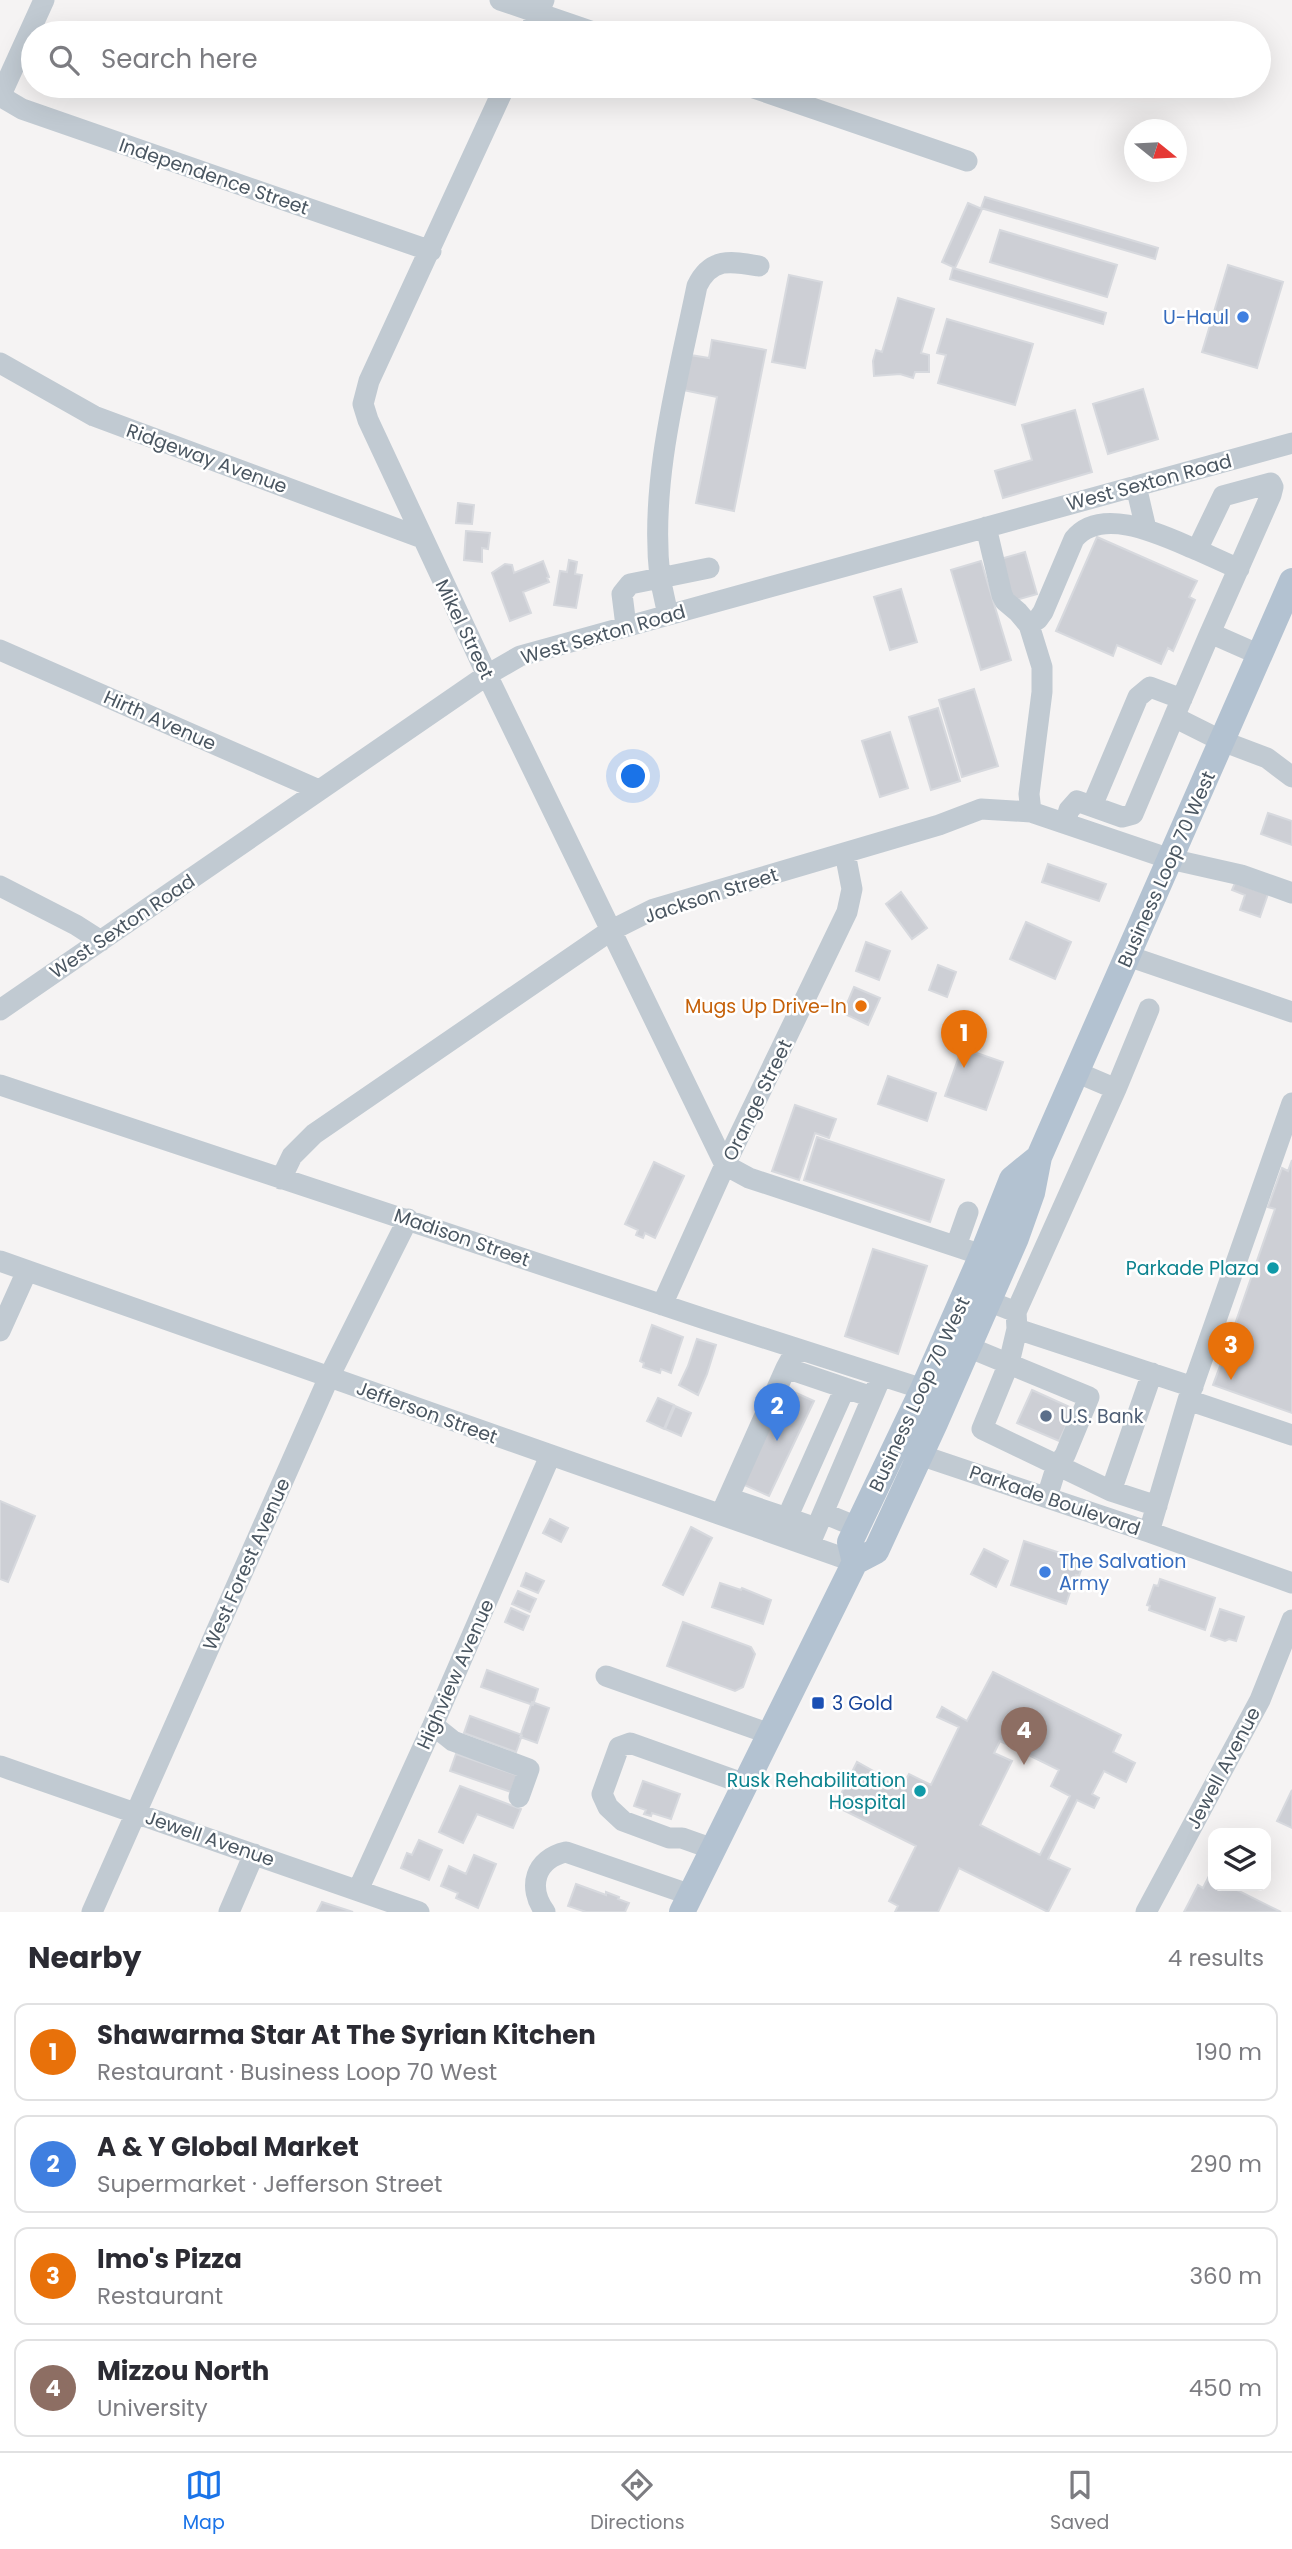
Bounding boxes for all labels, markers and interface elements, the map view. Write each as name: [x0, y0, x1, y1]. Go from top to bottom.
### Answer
search box: [21, 21, 1271, 98]
icon: search: [45, 41, 83, 79]
text: Search here: [101, 41, 258, 77]
north arrow: [1124, 119, 1187, 182]
street label: Independence Street: [115, 131, 312, 222]
place label: U-Haul: [1163, 304, 1229, 331]
marker: U-Haul: [1235, 309, 1251, 325]
street label: Ridgeway Avenue: [123, 417, 291, 500]
street label: West Sexton Road: [1064, 447, 1235, 518]
street label: Mikel Street: [429, 575, 500, 684]
street label: West Sexton Road: [518, 598, 689, 671]
street label: Hirth Avenue: [99, 684, 220, 757]
your location: [616, 759, 650, 793]
street label: Business Loop 70 West: [1111, 767, 1222, 972]
street label: Jackson Street: [641, 861, 782, 930]
street label: West Sexton Road: [44, 868, 200, 985]
place label: Mugs Up Drive-In: [685, 993, 847, 1020]
marker: Mugs Up Drive-In: [853, 998, 869, 1014]
pin: 1: [941, 1010, 987, 1068]
street label: Orange Street: [716, 1035, 799, 1166]
street label: Madison Street: [390, 1202, 533, 1273]
place label: Parkade Plaza: [1126, 1255, 1259, 1282]
marker: Parkade Plaza: [1265, 1260, 1281, 1276]
street label: Business Loop 70 West: [862, 1292, 977, 1496]
pin: 3: [1208, 1322, 1254, 1380]
street label: Jefferson Street: [353, 1374, 501, 1451]
pin: 2: [754, 1383, 800, 1441]
place label: U.S. Bank: [1060, 1403, 1144, 1430]
marker: U.S. Bank: [1038, 1408, 1054, 1424]
street label: Parkade Boulevard: [966, 1459, 1144, 1542]
street label: West Forest Avenue: [196, 1474, 297, 1655]
place label: The Salvation Army: [1059, 1548, 1186, 1597]
marker: The Salvation Army: [1037, 1564, 1053, 1580]
street label: Highview Avenue: [410, 1595, 501, 1754]
place label: 3 Gold: [832, 1690, 893, 1717]
marker: 3 Gold: [810, 1695, 826, 1711]
street label: Jewell Avenue: [1180, 1702, 1267, 1834]
pin: 4: [1001, 1707, 1047, 1765]
place label: Rusk Rehabilitation Hospital: [727, 1767, 906, 1816]
marker: Rusk Rehabilitation Hospital: [912, 1783, 928, 1799]
street label: Jewell Avenue: [142, 1804, 278, 1873]
map controls: [1208, 1828, 1271, 1891]
button: layers: [1208, 1828, 1271, 1891]
text: Nearby: [28, 1936, 142, 1979]
text: 4 results: [1168, 1942, 1264, 1974]
text: Shawarma Star At The Syrian Kitchen: [97, 2017, 596, 2053]
text: 1: [49, 2036, 57, 2068]
text: 190 m: [1196, 2036, 1262, 2068]
text: Restaurant · Business Loop 70 West: [97, 2056, 497, 2088]
text: A & Y Global Market: [97, 2129, 359, 2165]
text: 2: [46, 2148, 60, 2180]
text: 290 m: [1190, 2148, 1262, 2180]
text: Supermarket · Jefferson Street: [97, 2168, 442, 2200]
text: Imo's Pizza: [97, 2241, 242, 2277]
text: 3: [46, 2260, 60, 2292]
text: 360 m: [1190, 2260, 1262, 2292]
text: Restaurant: [97, 2280, 223, 2312]
text: Mizzou North: [97, 2353, 269, 2389]
text: 4: [45, 2372, 61, 2404]
text: 450 m: [1189, 2372, 1262, 2404]
text: University: [97, 2392, 208, 2424]
tab: Map: [183, 2466, 225, 2537]
tab: Directions: [590, 2466, 685, 2537]
tab: Saved: [1050, 2466, 1109, 2537]

